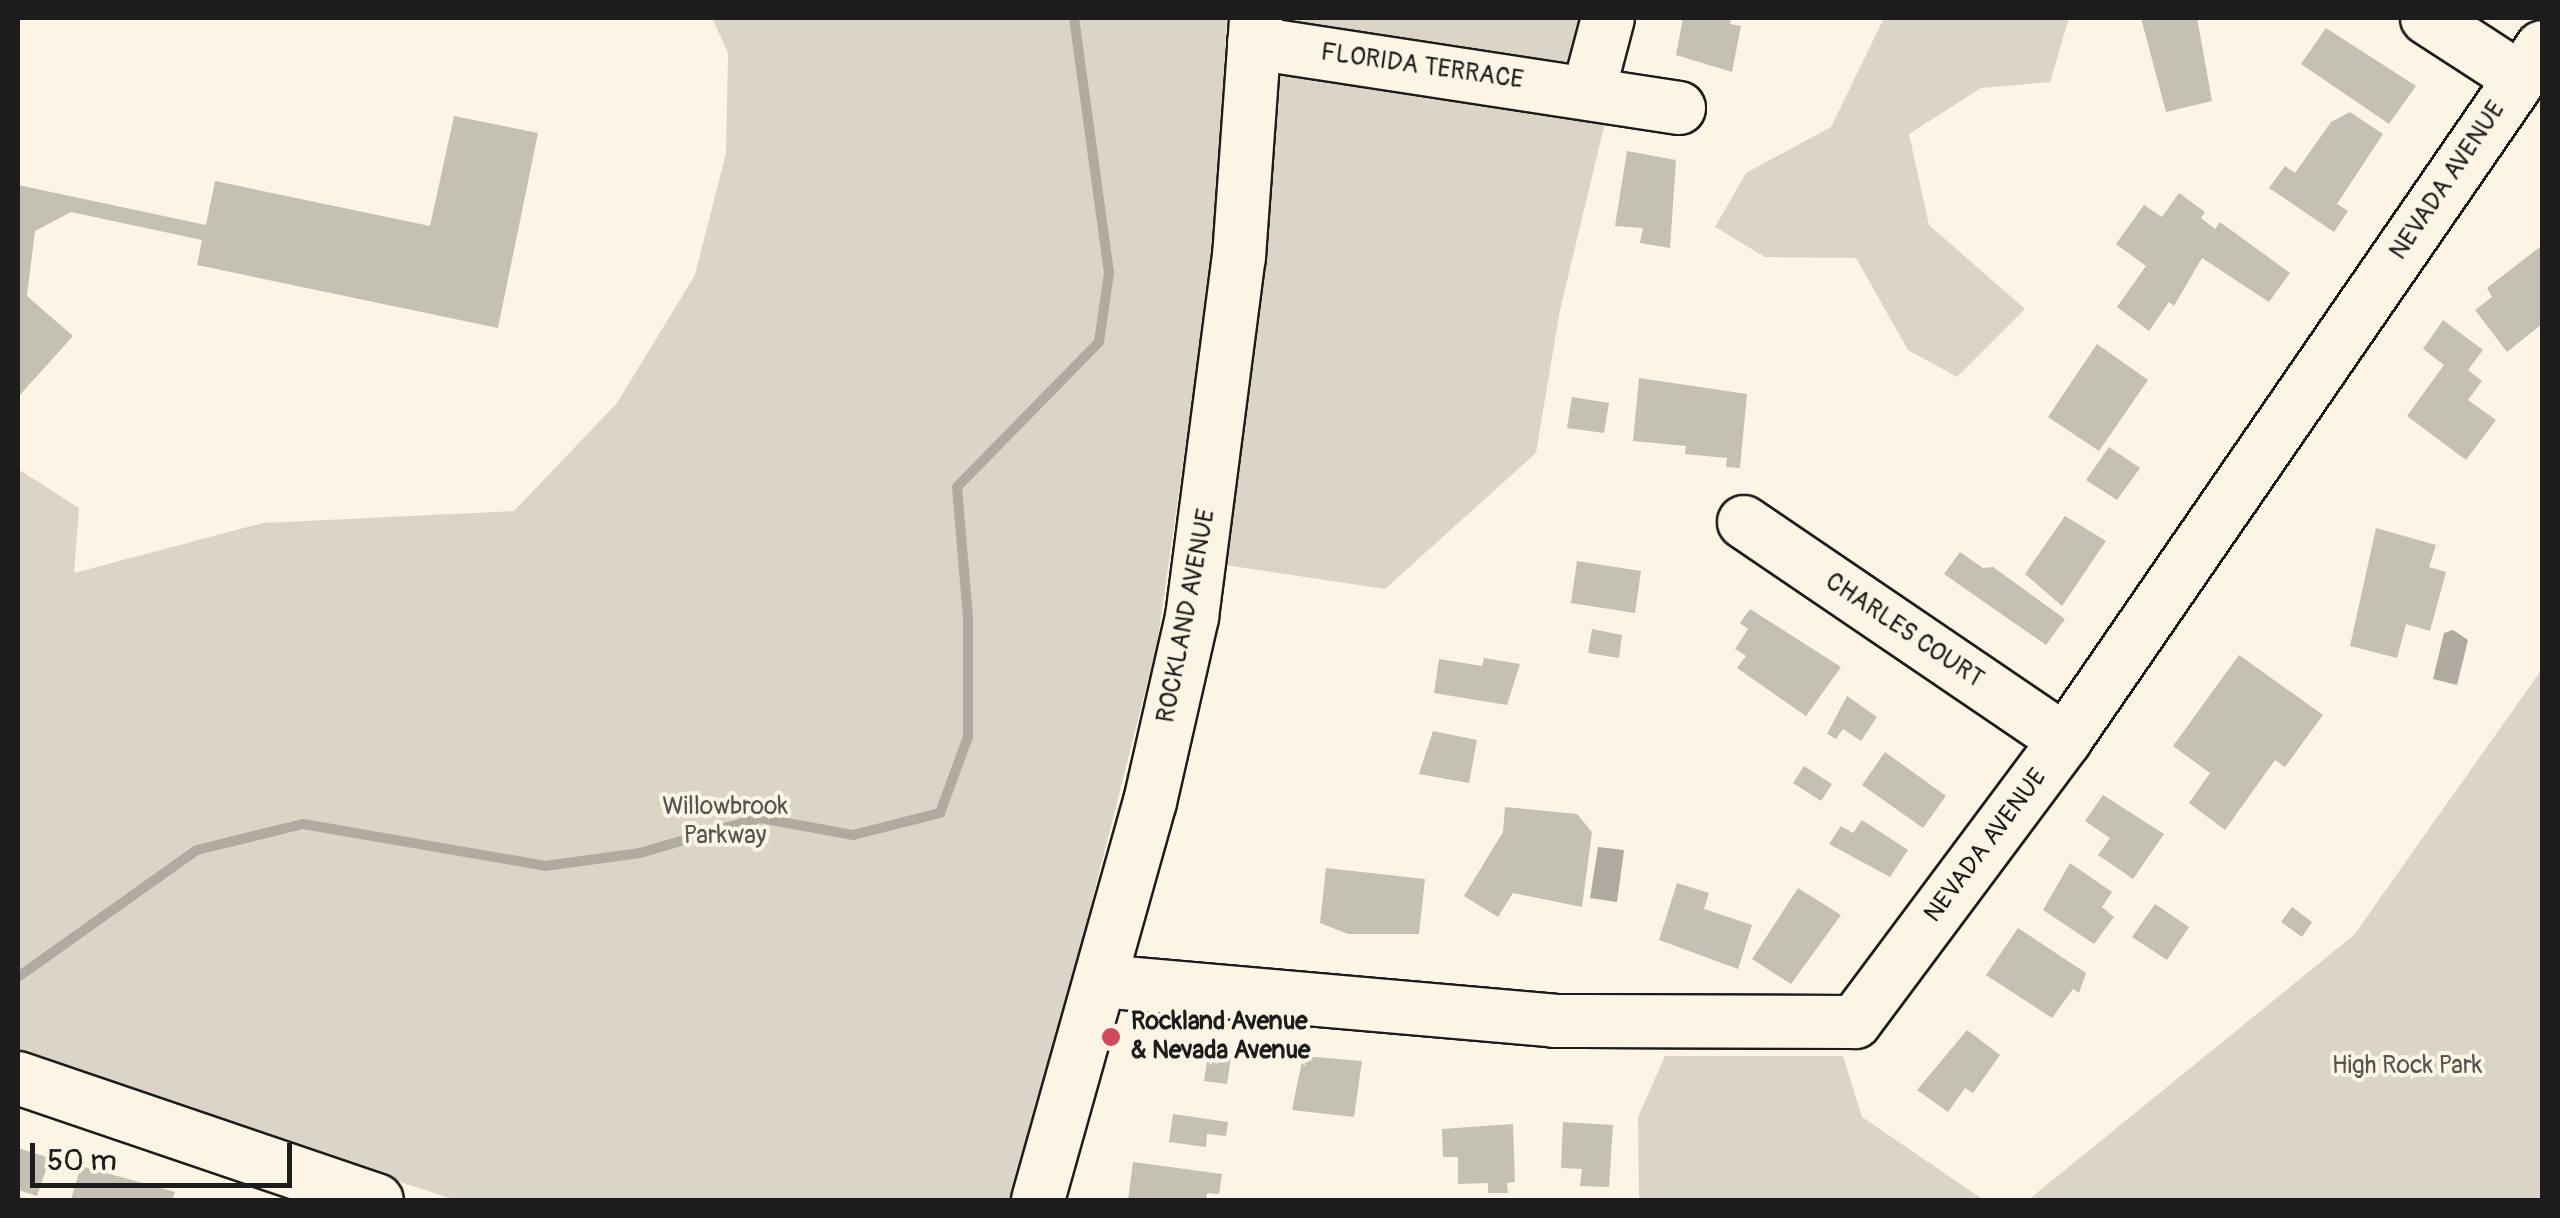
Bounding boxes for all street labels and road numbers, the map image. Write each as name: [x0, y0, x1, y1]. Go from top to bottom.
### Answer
street label: FLORIDA TERRACE: [1319, 38, 1525, 96]
street label: NEVADA AVENUE: [2384, 96, 2512, 266]
street label: ROCKLAND AVENUE: [1152, 507, 1222, 725]
street label: CHARLES COURT: [1819, 567, 1989, 695]
street label: NEVADA AVENUE: [1919, 763, 2053, 929]

